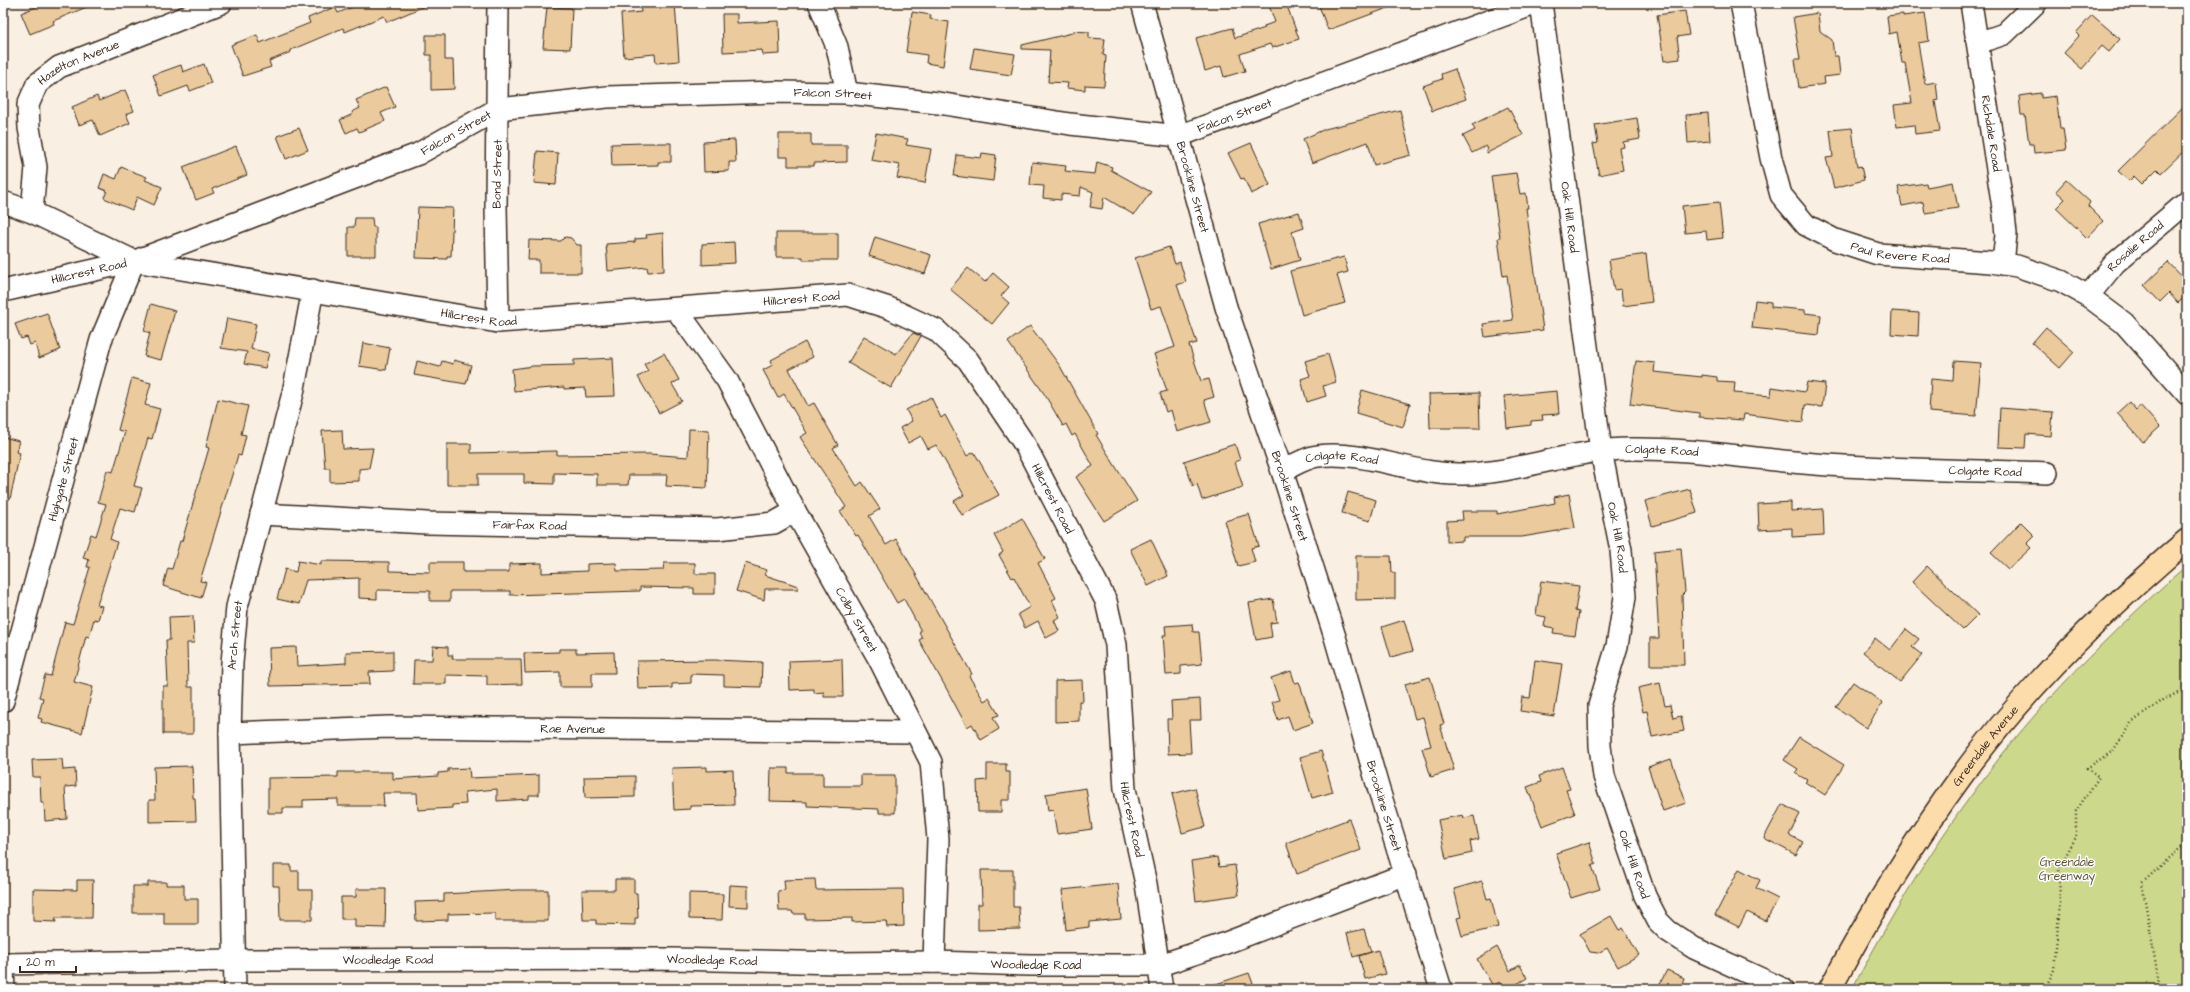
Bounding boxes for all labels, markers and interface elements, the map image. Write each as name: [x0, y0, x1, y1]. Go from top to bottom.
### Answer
street label: Hazelton Avenue: [34, 36, 122, 89]
street label: Falcon Street: [794, 84, 873, 105]
street label: Falcon Street: [1195, 94, 1274, 138]
street label: Richdale Road: [1977, 94, 2005, 173]
street label: Falcon Street: [418, 106, 495, 160]
street label: Bond Street: [488, 139, 507, 209]
street label: Brookline Street: [1172, 140, 1213, 235]
street label: Oak Hill Road: [1556, 181, 1582, 254]
street label: Rosalie Road: [2103, 217, 2168, 275]
street label: Paul Revere Road: [1849, 238, 1950, 268]
street label: Hillcrest Road: [50, 255, 128, 289]
street label: Hillcrest Road: [763, 288, 841, 311]
street label: Hillcrest Road: [439, 305, 518, 331]
street label: Highgate Street: [44, 435, 83, 523]
street label: Colgate Road: [1625, 441, 1699, 461]
street label: Colgate Road: [1303, 447, 1380, 469]
street label: Brookline Street: [1267, 449, 1312, 544]
street label: Hillcrest Road: [1027, 461, 1078, 537]
street label: Colgate Road: [1948, 462, 2022, 481]
street label: Oak Hill Road: [1603, 501, 1631, 573]
street label: Fairfax Road: [492, 516, 567, 535]
street label: Colby Street: [831, 584, 882, 656]
street label: Arch Street: [224, 598, 247, 670]
street label: Greendale Avenue: [1949, 702, 2023, 790]
street label: Rae Avenue: [540, 720, 606, 738]
street label: Brookline Street: [1362, 759, 1406, 854]
street label: Hillcrest Road: [1116, 781, 1148, 859]
street label: Oak Hill Road: [1614, 828, 1653, 901]
park label: Greendale Greenway: [2039, 854, 2096, 886]
scale bar: [20, 948, 76, 974]
street label: Woodledge Road: [666, 951, 757, 970]
street label: Woodledge Road: [343, 952, 433, 970]
text: 20 m: [26, 954, 55, 971]
street label: Woodledge Road: [990, 956, 1081, 975]

